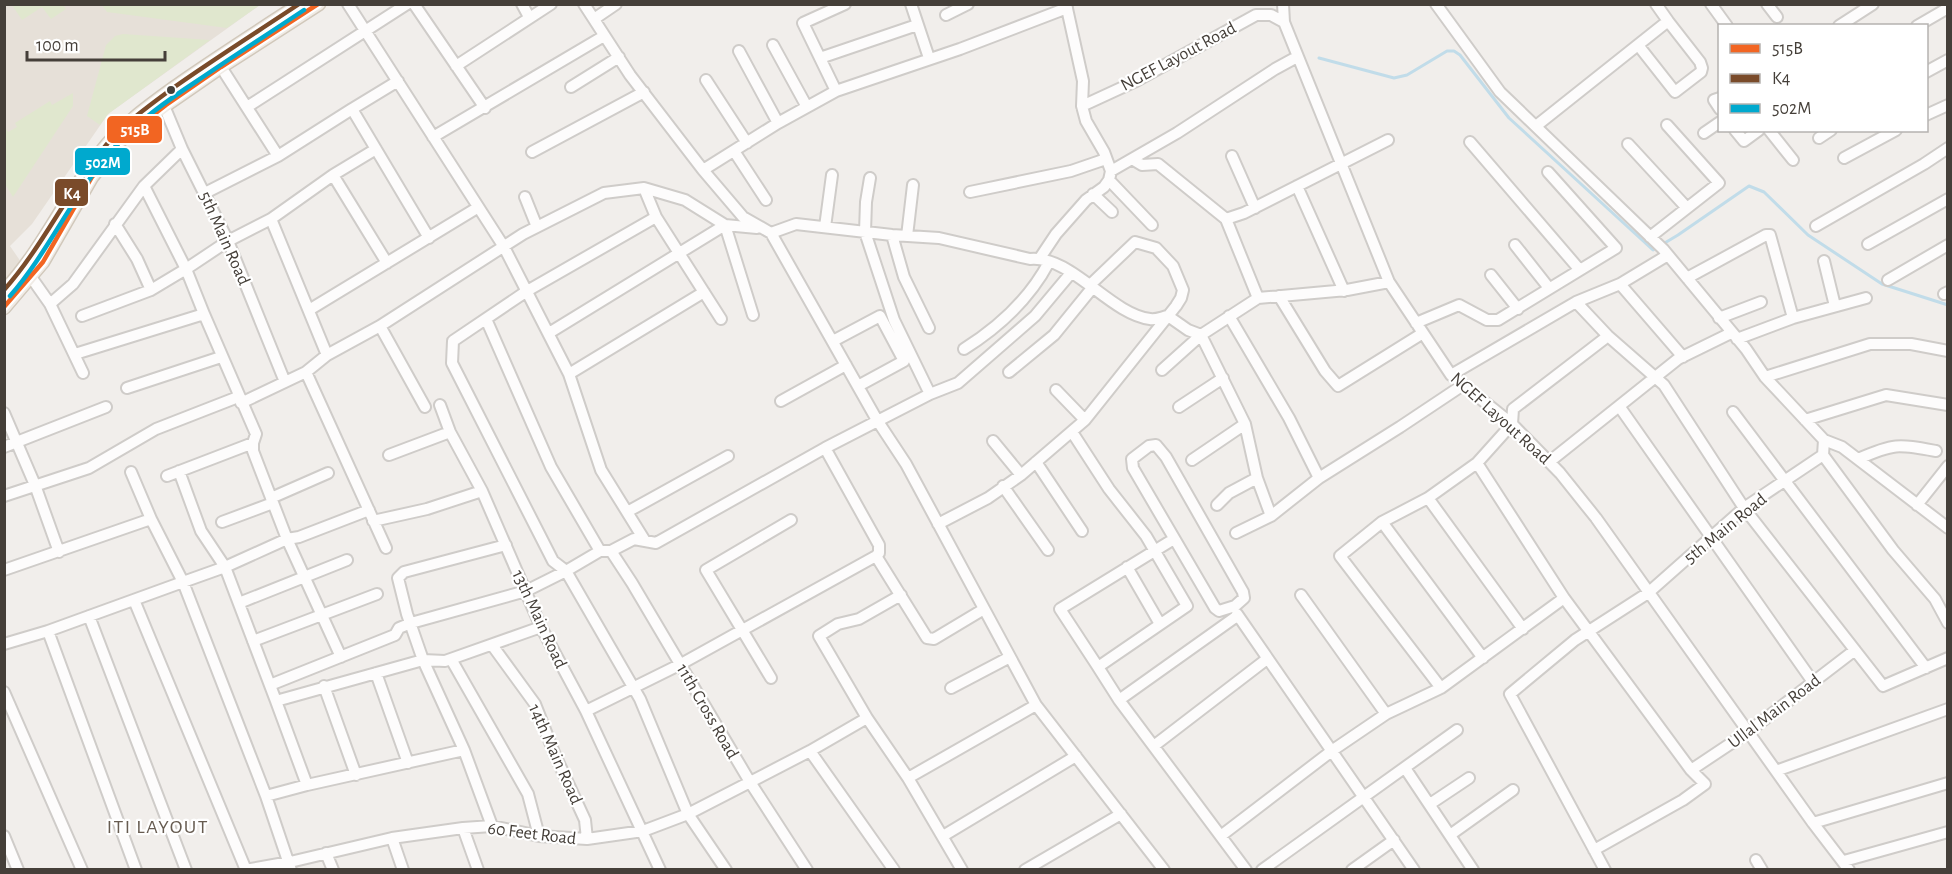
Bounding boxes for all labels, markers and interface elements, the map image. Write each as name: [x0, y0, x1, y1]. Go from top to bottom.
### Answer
street label: NGEF Layout Road: [1118, 19, 1239, 95]
scale bar: [27, 24, 165, 62]
legend: [1718, 24, 1928, 132]
text: 100 m: [36, 37, 79, 55]
text: 515B: [1772, 40, 1803, 58]
text: K4: [1772, 70, 1791, 88]
unlabelled marker: [165, 84, 177, 96]
text: 502M: [1772, 100, 1811, 118]
line badge: 515B: [106, 115, 163, 144]
text: 515B: [121, 122, 149, 138]
line badge: 502M: [74, 147, 131, 176]
text: 502M: [85, 155, 121, 171]
line badge: K4: [54, 178, 89, 207]
text: K4: [63, 186, 81, 202]
street label: 5th Main Road: [195, 189, 253, 288]
street label: NGEF Layout Road: [1447, 369, 1554, 468]
street label: 5th Main Road: [1681, 490, 1770, 567]
street label: 13th Main Road: [508, 567, 570, 671]
street label: 11th Cross Road: [673, 661, 741, 762]
street label: Ullal Main Road: [1725, 671, 1824, 752]
street label: 14th Main Road: [525, 702, 585, 807]
district label: ITI LAYOUT: [107, 817, 209, 837]
street label: 60 Feet Road: [487, 820, 577, 848]

